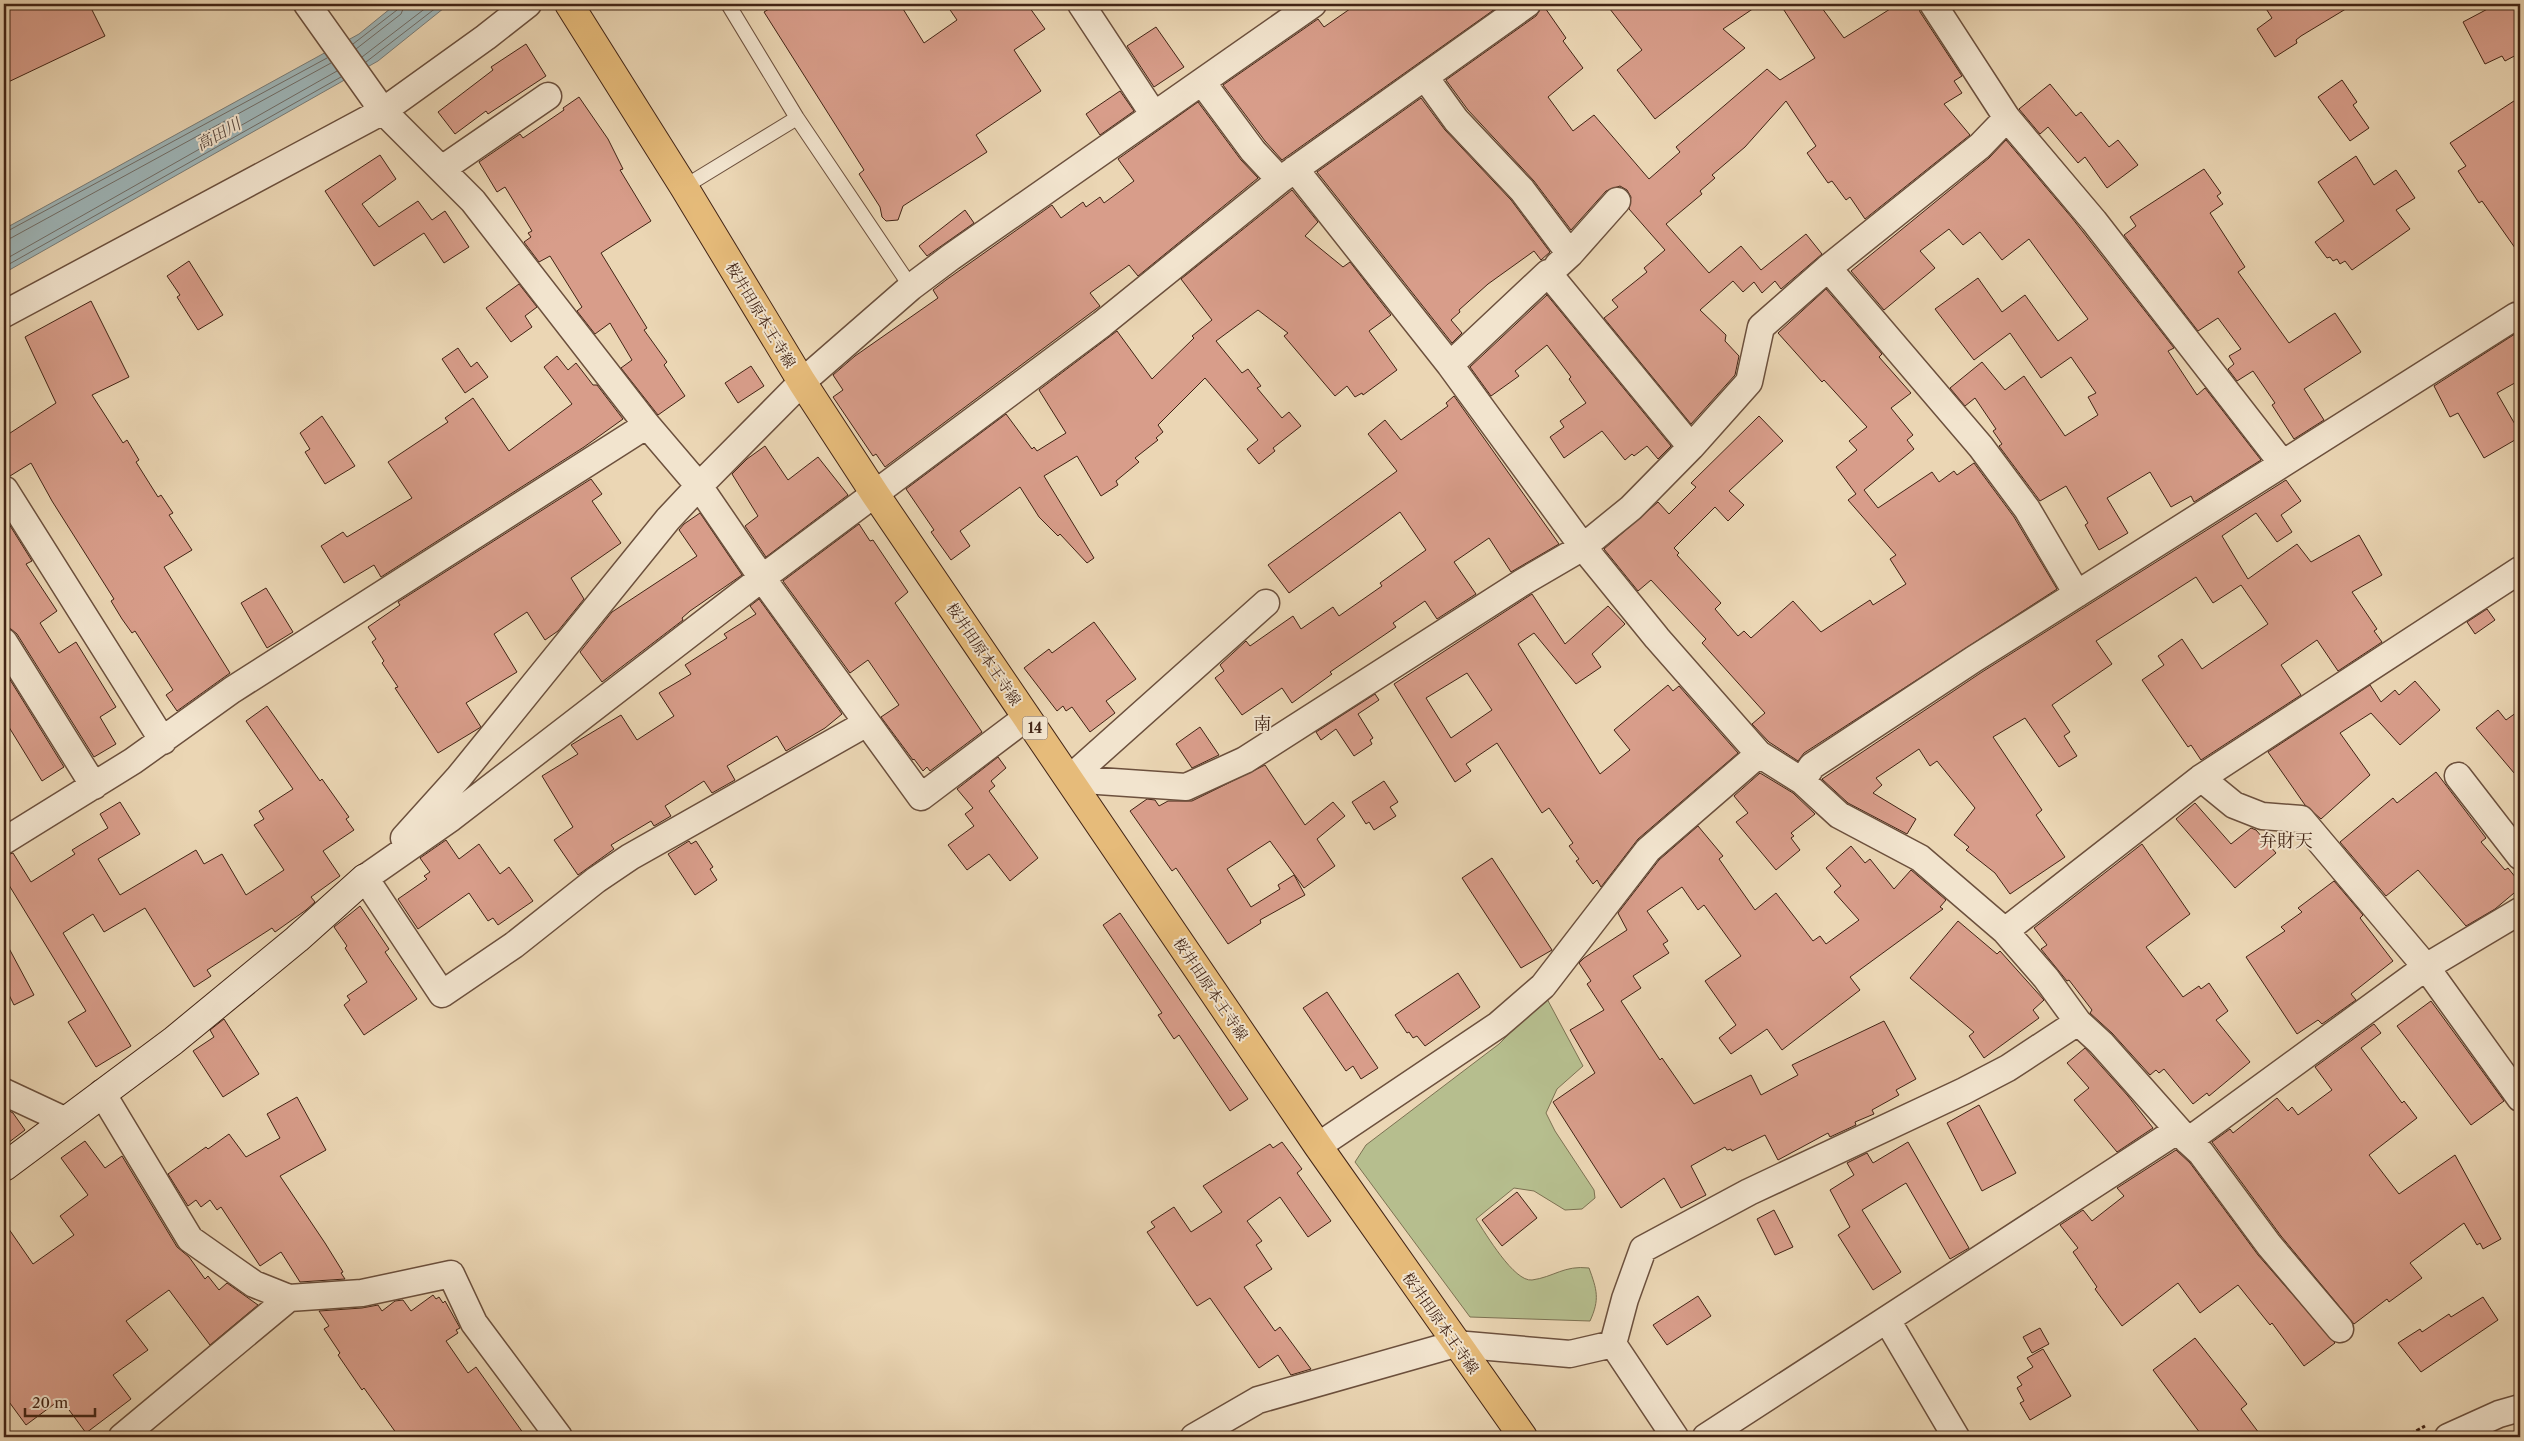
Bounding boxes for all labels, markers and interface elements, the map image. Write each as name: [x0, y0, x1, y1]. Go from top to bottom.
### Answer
water label: 高田川: [192, 113, 246, 154]
street label: 桜井田原本王寺線: [722, 259, 800, 371]
street label: 桜井田原本王寺線: [943, 599, 1025, 709]
district label: 南: [1253, 713, 1271, 735]
road number: 14: [1022, 716, 1048, 740]
district label: 弁財天: [2259, 830, 2313, 852]
street label: 桜井田原本王寺線: [1170, 934, 1252, 1044]
street label: 桜井田原本王寺線: [1399, 1268, 1483, 1378]
scale bar: [25, 1386, 95, 1418]
text: 20 m: [32, 1393, 68, 1412]

